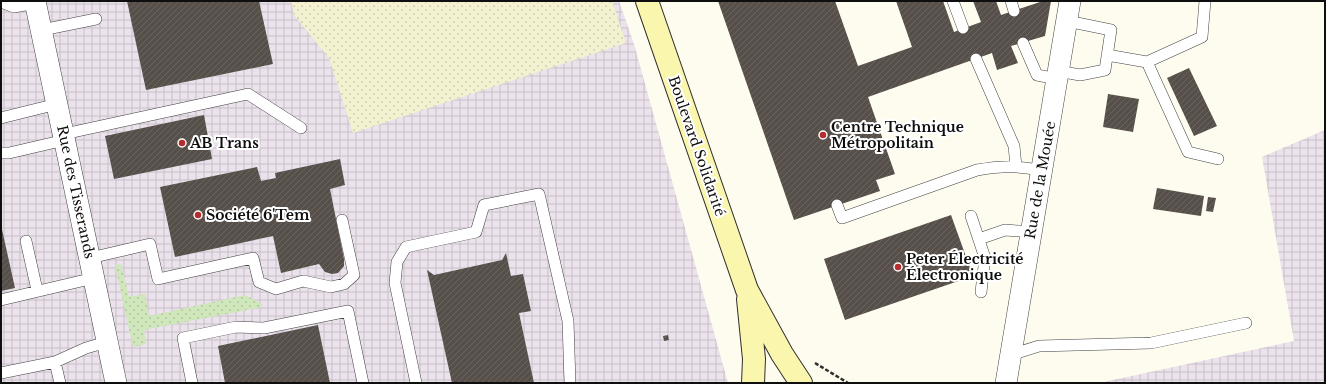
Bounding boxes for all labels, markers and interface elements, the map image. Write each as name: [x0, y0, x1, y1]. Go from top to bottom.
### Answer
street label: Boulevard Solidarité: [665, 73, 729, 219]
place label: Centre Technique Métropolitain: [831, 118, 964, 152]
street label: Rue de la Mouée: [1021, 120, 1059, 240]
street label: Rue des Tisserands: [53, 124, 99, 260]
marker: Centre Technique Métropolitain: [818, 130, 828, 140]
place label: AB Trans: [189, 134, 259, 152]
marker: AB Trans: [177, 138, 187, 148]
place label: Société 6'Tem: [206, 206, 310, 224]
marker: Société 6'Tem: [193, 210, 203, 220]
place label: Peter Électricité Électronique: [906, 250, 1023, 284]
marker: Peter Électricité Électronique: [893, 262, 903, 272]

